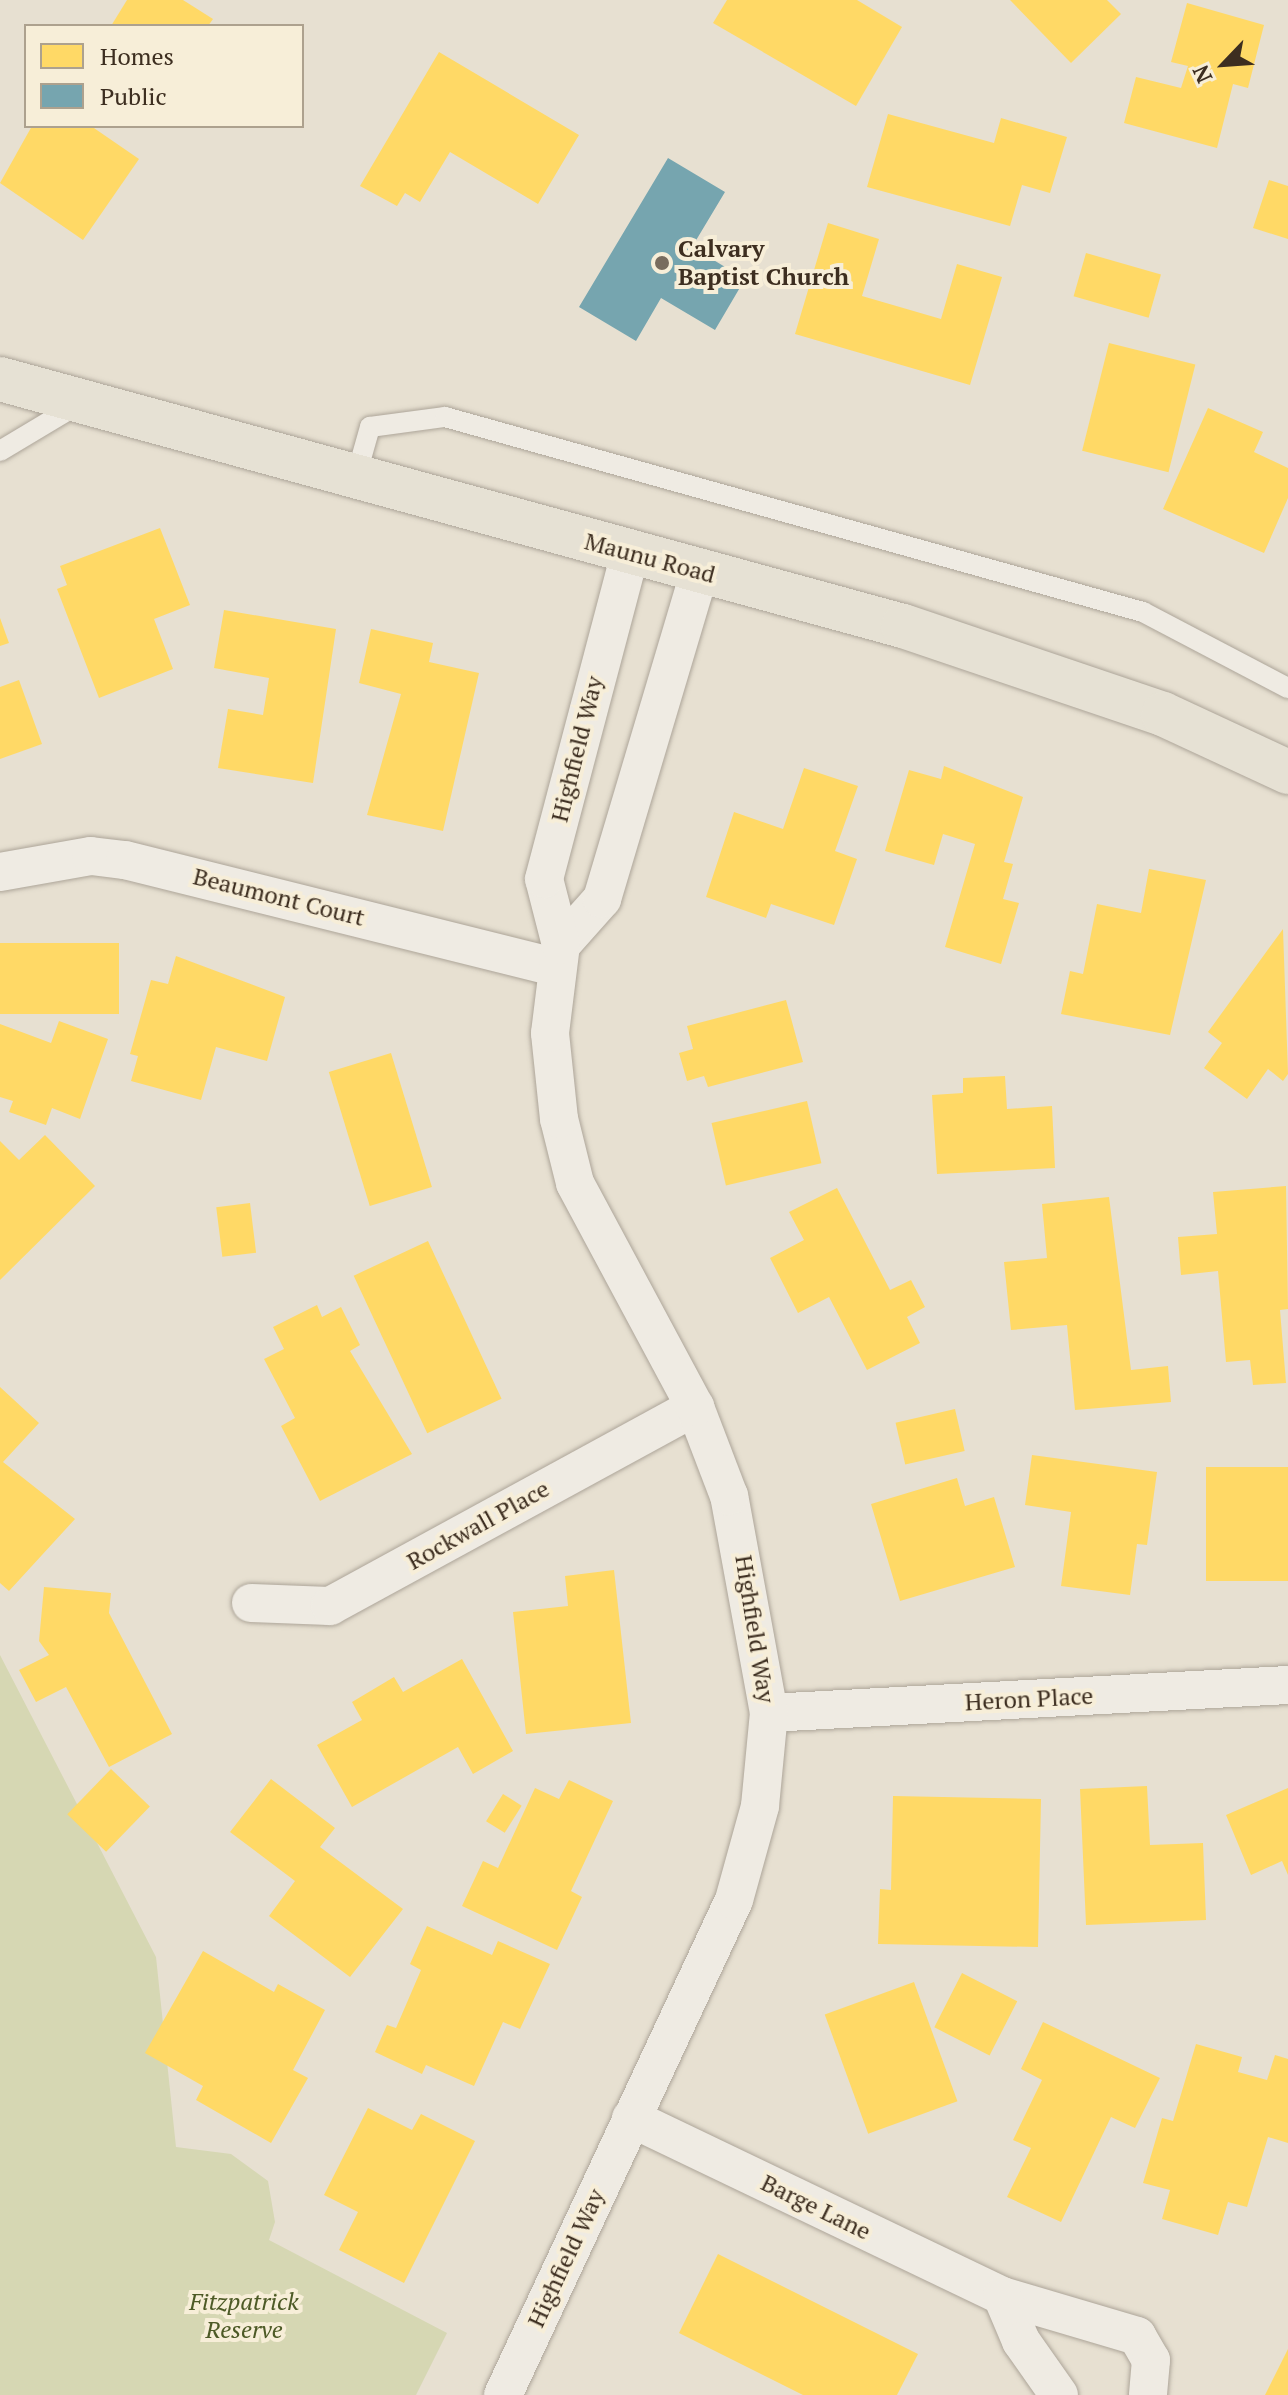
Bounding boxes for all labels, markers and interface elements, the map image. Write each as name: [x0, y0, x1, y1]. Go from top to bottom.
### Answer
legend: [24, 24, 304, 128]
north arrow: [1184, 24, 1264, 104]
text: Homes: [100, 40, 174, 72]
text: N: [1185, 61, 1218, 88]
text: Public: [100, 80, 167, 112]
place label: Calvary Baptist Church: [678, 235, 849, 291]
marker: Calvary Baptist Church: [653, 254, 671, 272]
street label: Maunu Road: [582, 527, 718, 589]
street label: Highfield Way: [545, 673, 609, 825]
street label: Beaumont Court: [190, 862, 368, 932]
street label: Rockwall Place: [402, 1474, 554, 1576]
street label: Highfield Way: [729, 1553, 781, 1705]
street label: Heron Place: [964, 1681, 1094, 1717]
street label: Barge Lane: [757, 2168, 875, 2246]
street label: Highfield Way: [521, 2184, 611, 2332]
park label: Fitzpatrick Reserve: [189, 2288, 299, 2344]

